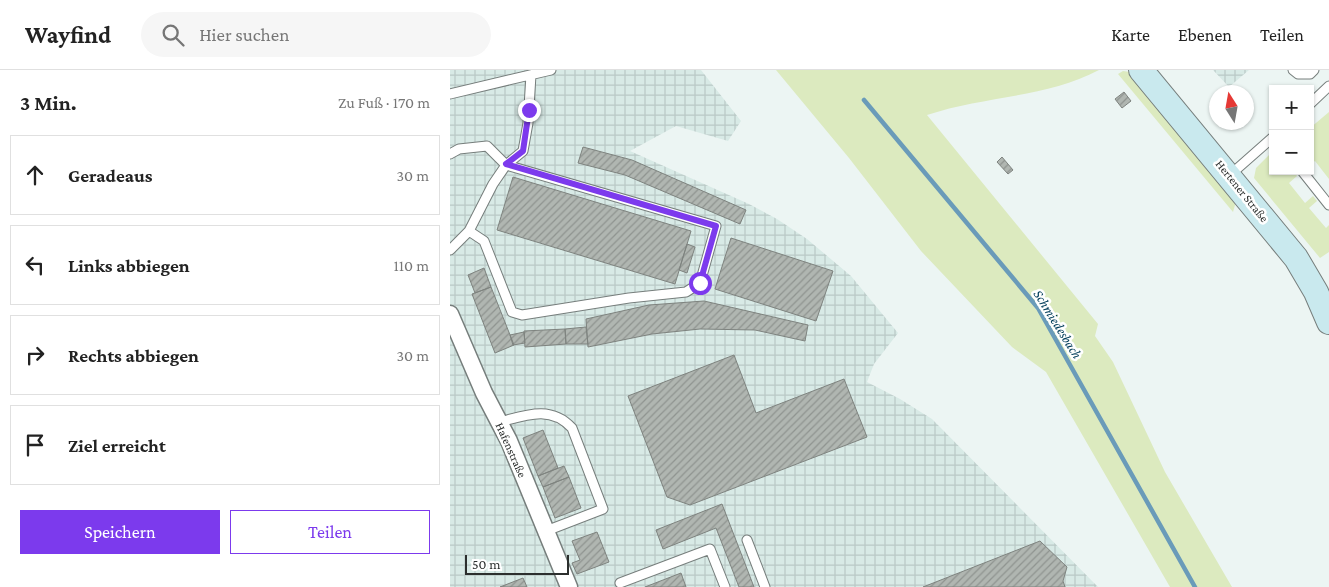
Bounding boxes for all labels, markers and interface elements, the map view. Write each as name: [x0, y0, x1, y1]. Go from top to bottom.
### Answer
search box: [141, 12, 491, 57]
text: Wayfind: [25, 21, 111, 48]
icon: search: [159, 21, 187, 49]
text: Hier suchen: [199, 24, 289, 45]
text: Karte: [1111, 25, 1150, 45]
text: Ebenen: [1178, 25, 1232, 45]
text: Teilen: [1260, 25, 1304, 45]
north arrow: [1209, 85, 1254, 130]
map controls: [1269, 85, 1314, 175]
button: +: [1269, 85, 1314, 130]
text: 3 Min.: [20, 91, 77, 115]
text: Zu Fuß · 170 m: [338, 94, 430, 111]
route end: [518, 99, 541, 122]
button: −: [1269, 130, 1314, 175]
street label: Hertener Straße: [1213, 157, 1271, 225]
icon: ahead: [21, 161, 49, 189]
text: Geradeaus: [68, 165, 153, 186]
text: 30 m: [397, 167, 429, 184]
icon: left: [21, 251, 49, 279]
text: Links abbiegen: [68, 255, 190, 276]
text: 110 m: [393, 257, 429, 274]
route start: [689, 272, 712, 295]
water label: Schmiedesbach: [1031, 287, 1086, 362]
icon: right: [21, 341, 49, 369]
text: Rechts abbiegen: [68, 345, 199, 366]
text: 30 m: [397, 347, 429, 364]
street label: Hafenstraße: [493, 420, 529, 480]
icon: arrive: [21, 431, 49, 459]
text: Ziel erreicht: [68, 435, 166, 456]
button: Speichern: [20, 510, 220, 554]
button: Teilen: [230, 510, 430, 554]
scale bar: [465, 552, 569, 575]
text: 50 m: [472, 556, 500, 572]

